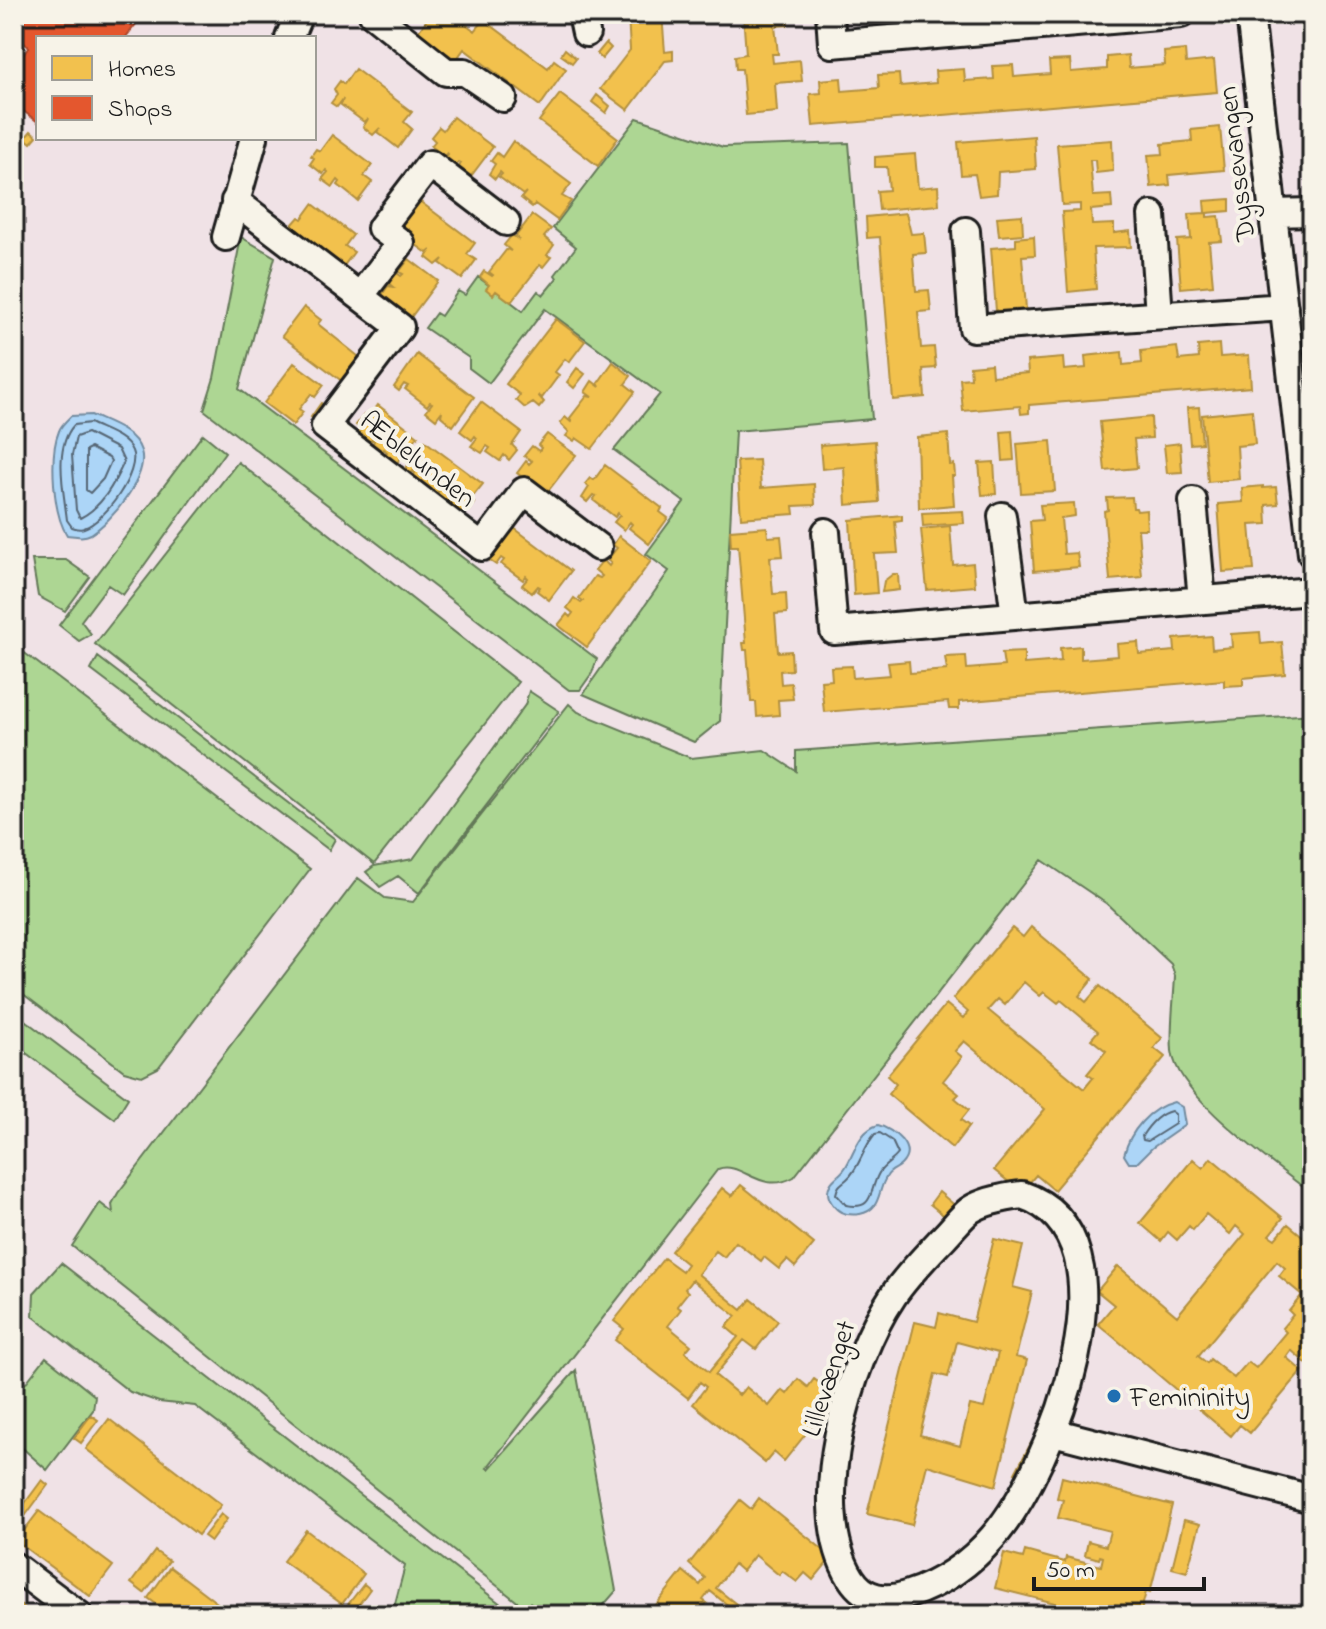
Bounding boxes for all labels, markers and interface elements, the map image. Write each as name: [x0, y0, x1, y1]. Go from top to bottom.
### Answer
legend: [36, 36, 316, 140]
text: Homes: [108, 53, 176, 88]
street label: Dyssevangen: [1209, 84, 1268, 244]
text: Shops: [108, 93, 173, 128]
street label: Æblelunden: [350, 402, 484, 519]
street label: Lillevænget: [792, 1316, 868, 1443]
place label: Femininity: [1129, 1379, 1250, 1420]
marker: Femininity: [1105, 1387, 1123, 1405]
scale bar: [1034, 1541, 1204, 1591]
text: 50 m: [1046, 1554, 1095, 1589]

